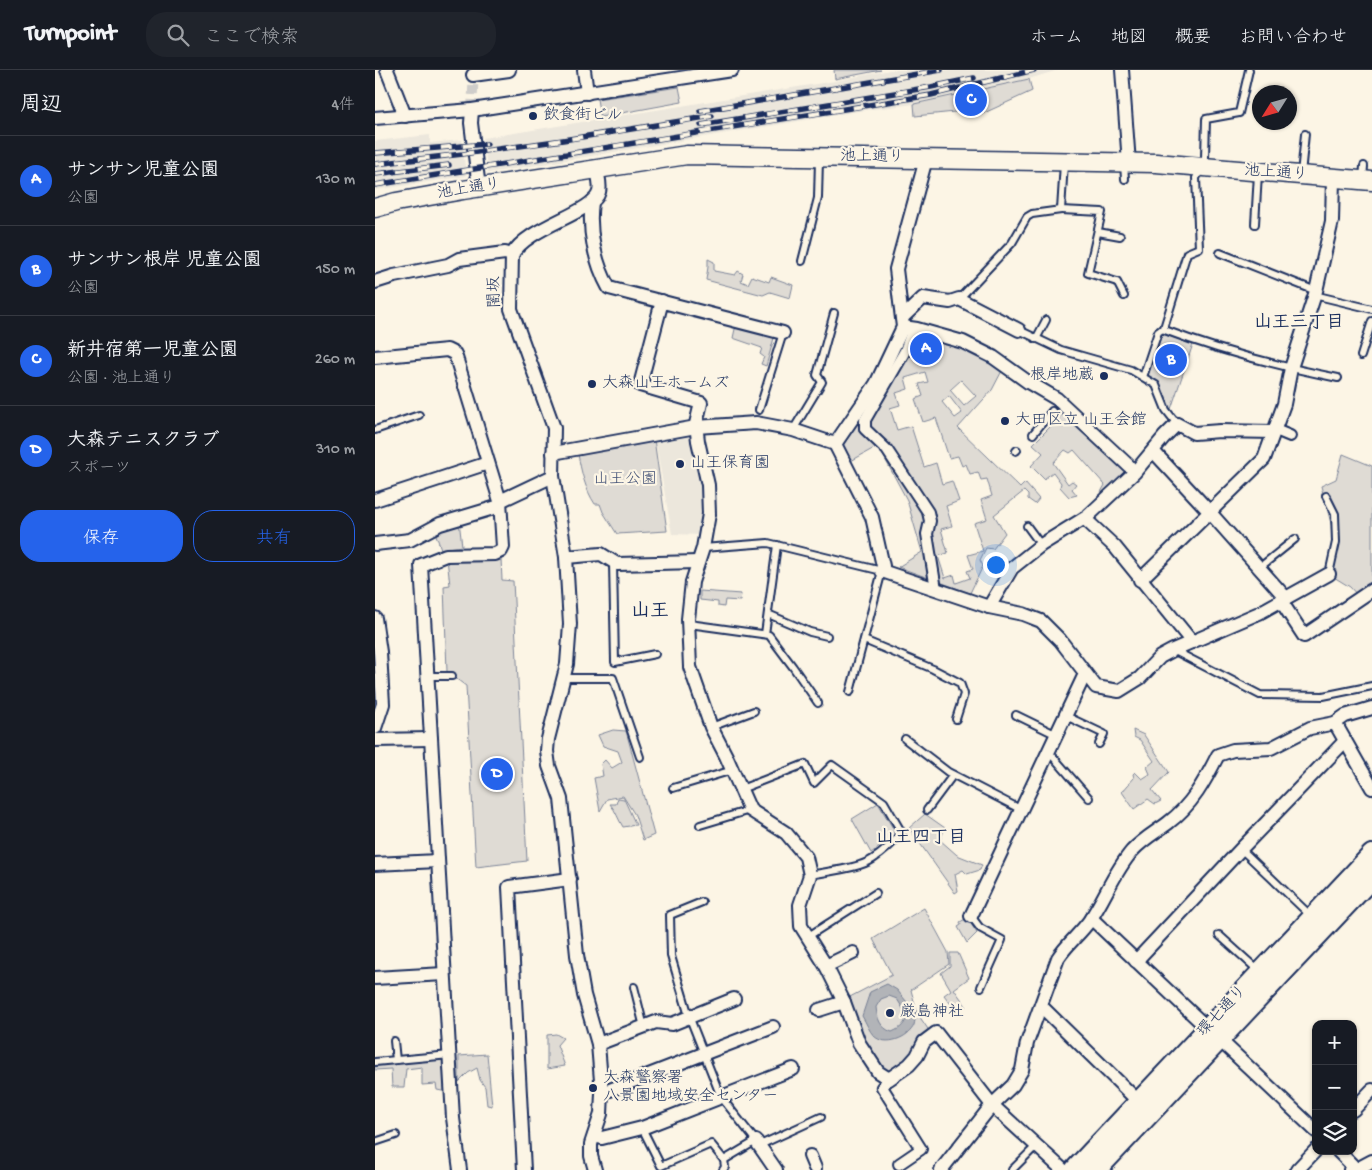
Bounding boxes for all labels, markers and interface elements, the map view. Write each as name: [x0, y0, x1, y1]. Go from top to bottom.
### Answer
search box: [146, 12, 496, 57]
text: Turnpoint: [25, 20, 116, 49]
icon: search: [164, 21, 192, 49]
text: ここで検索: [204, 27, 299, 50]
text: ホーム: [1030, 28, 1083, 49]
text: 地図: [1111, 28, 1147, 49]
text: 概要: [1175, 28, 1211, 49]
text: お問い合わせ: [1239, 28, 1347, 49]
pin: C: [955, 81, 987, 119]
north arrow: [1252, 85, 1297, 130]
text: 周辺: [20, 94, 62, 119]
text: 4件: [331, 97, 355, 116]
place label: 飲食街ビル: [543, 105, 623, 126]
marker: 飲食街ビル: [527, 110, 539, 122]
street label: 池上通り: [840, 147, 904, 168]
text: サンサン児童公園: [67, 160, 219, 183]
street label: 池上通り: [1243, 161, 1309, 186]
text: A: [31, 171, 41, 190]
text: 130 m: [316, 171, 355, 190]
street label: 池上通り: [436, 175, 502, 204]
text: 公園: [67, 190, 99, 209]
text: サンサン根岸 児童公園: [67, 250, 262, 273]
text: B: [32, 261, 40, 280]
text: 150 m: [316, 261, 355, 280]
street label: 闇坂: [485, 276, 506, 308]
text: 公園: [67, 280, 99, 299]
district label: 山王三丁目: [1254, 312, 1344, 334]
pin: A: [910, 330, 942, 368]
text: 新井宿第一児童公園: [67, 340, 238, 363]
pin: B: [1155, 341, 1187, 379]
text: C: [32, 351, 40, 370]
text: 260 m: [315, 351, 355, 370]
place label: 根岸地蔵: [1030, 366, 1094, 386]
text: 公園 · 池上通り: [67, 370, 176, 389]
marker: 根岸地蔵: [1098, 370, 1110, 382]
place label: 大森山王ホームズ: [602, 373, 729, 394]
marker: 大森山王ホームズ: [586, 378, 598, 390]
place label: 大田区立 山王会館: [1015, 410, 1147, 431]
marker: 大田区立 山王会館: [999, 415, 1011, 427]
text: 大森テニスクラブ: [67, 430, 219, 453]
text: D: [31, 441, 41, 460]
text: 310 m: [316, 441, 355, 460]
place label: 山王保育園: [690, 454, 770, 474]
marker: 山王保育園: [674, 458, 686, 470]
text: スポーツ: [67, 460, 131, 479]
park label: 山王公園: [593, 471, 657, 490]
button: 保存: [20, 510, 183, 562]
button: 共有: [193, 510, 355, 562]
your location: [983, 552, 1009, 578]
district label: 山王: [631, 601, 669, 624]
pin: D: [481, 755, 513, 793]
district label: 山王四丁目: [876, 827, 966, 849]
street label: 環七通り: [1193, 981, 1252, 1042]
place label: 厳島神社: [900, 1003, 964, 1023]
marker: 厳島神社: [884, 1007, 896, 1019]
map controls: [1312, 1020, 1357, 1155]
button: +: [1312, 1020, 1357, 1065]
button: −: [1312, 1065, 1357, 1110]
place label: 大森警察署 八景園地域安全センター: [603, 1068, 778, 1107]
marker: 大森警察署 八景園地域安全センター: [587, 1082, 599, 1094]
button: layers: [1312, 1110, 1357, 1155]

